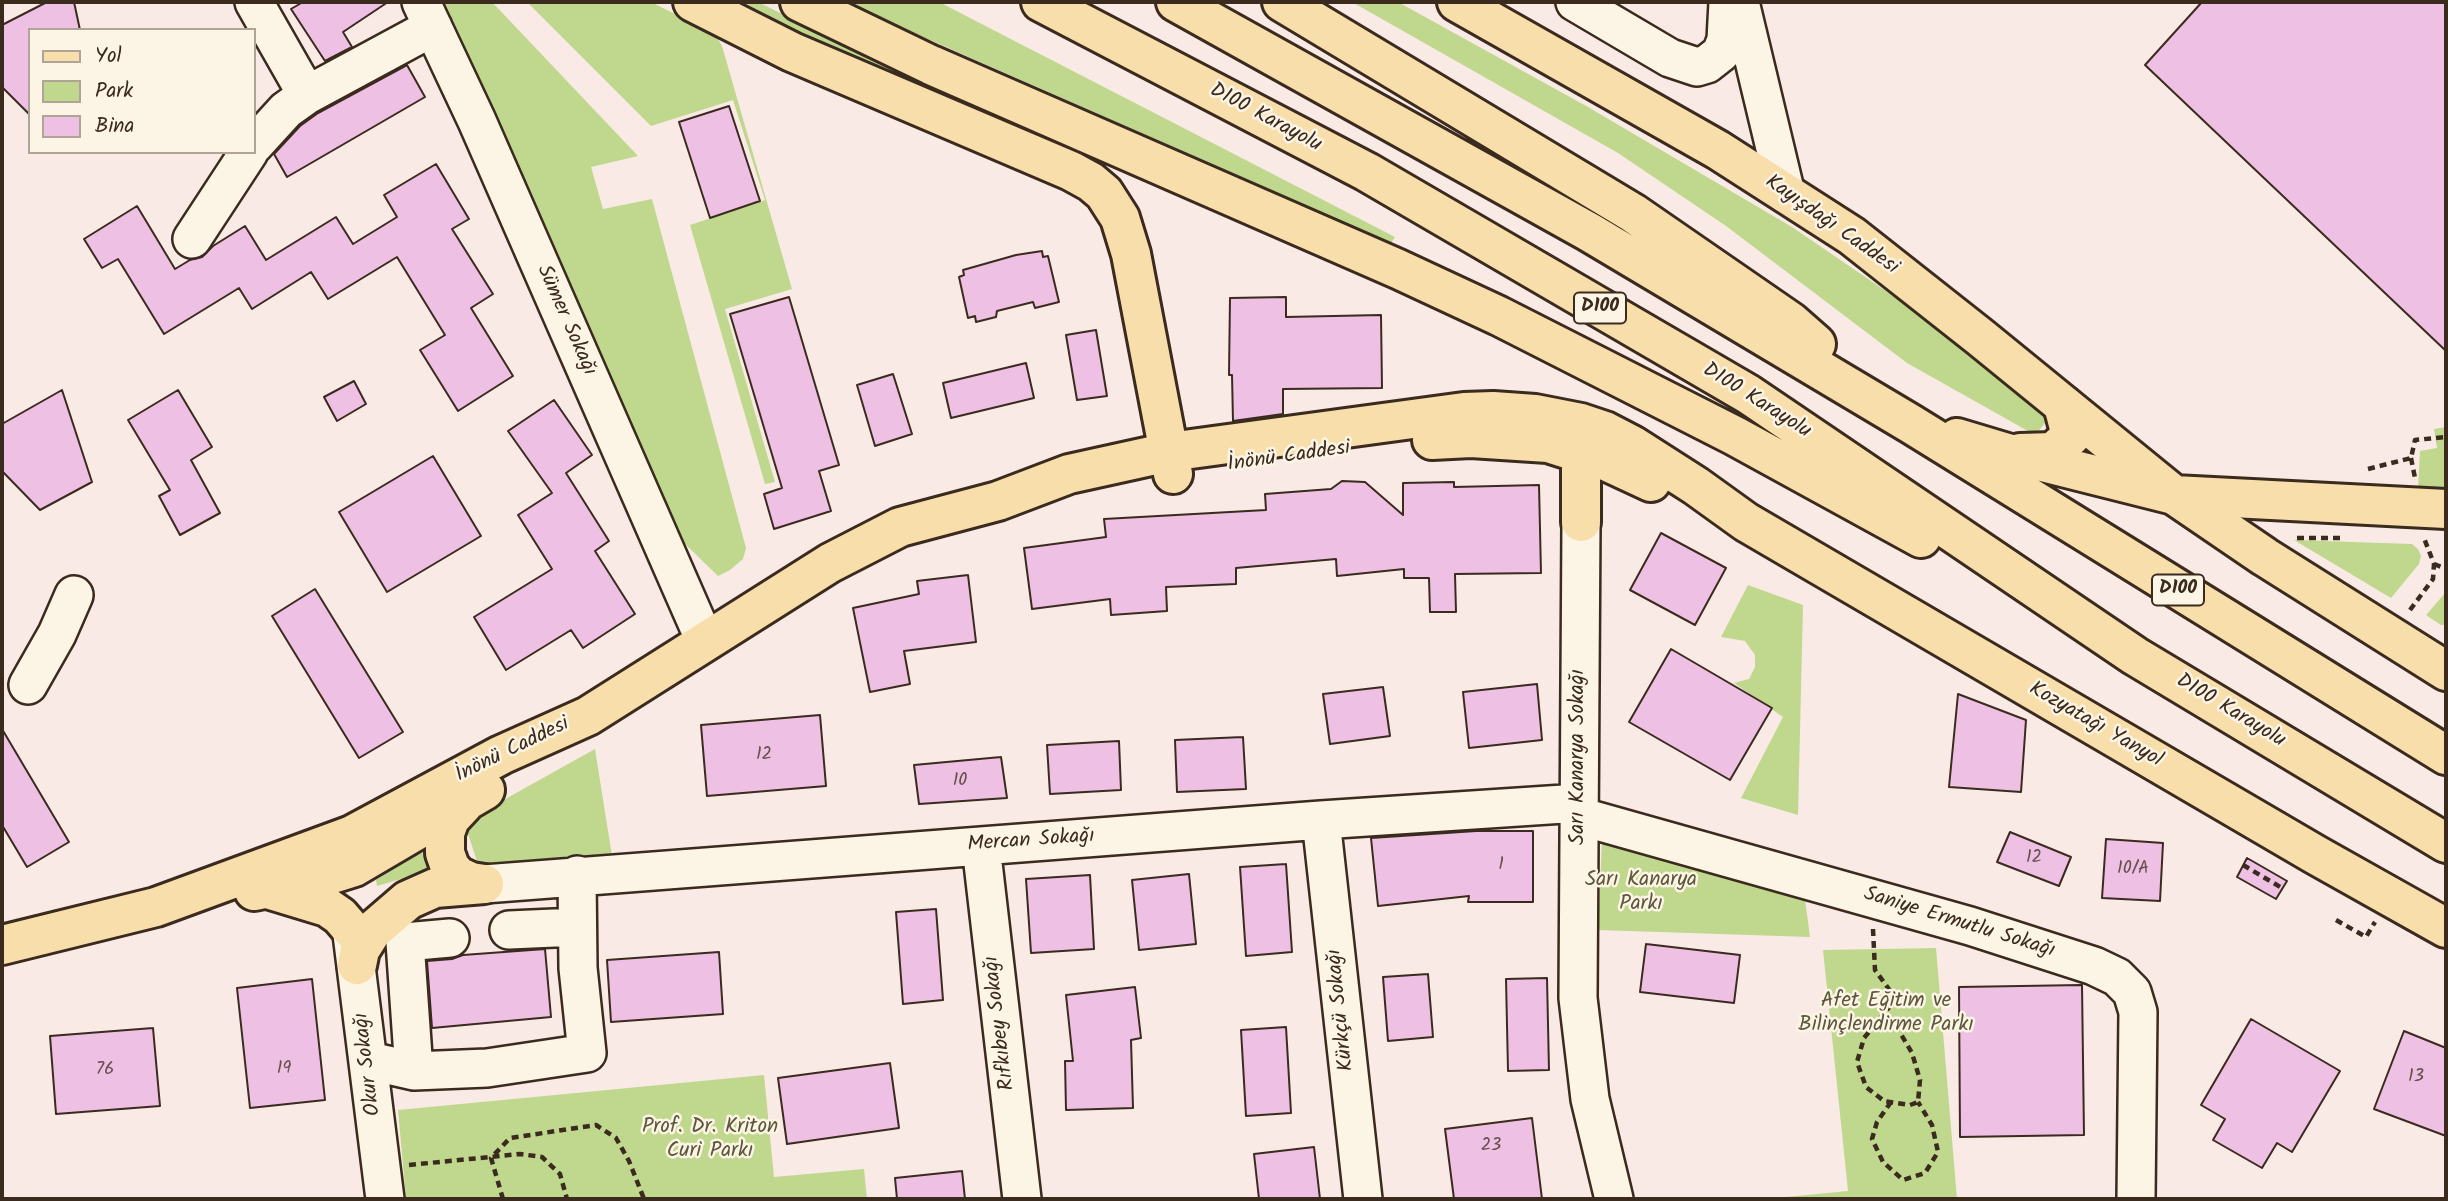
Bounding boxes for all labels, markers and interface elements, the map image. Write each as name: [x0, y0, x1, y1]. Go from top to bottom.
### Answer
legend: [28, 28, 256, 154]
text: Yol: [95, 40, 122, 73]
text: Park: [95, 75, 133, 108]
street label: D100 Karayolu: [1205, 79, 1325, 159]
text: Bina: [95, 110, 134, 143]
street label: Kayışdağı Caddesi: [1759, 171, 1903, 281]
street label: Sümer Sokağı: [529, 262, 601, 380]
road number: D100: [1574, 292, 1626, 324]
street label: D100 Karayolu: [1697, 359, 1815, 445]
street label: İnönü Caddesi: [1226, 437, 1352, 479]
road number: D100: [2152, 575, 2204, 606]
street label: Sarı Kanarya Sokağı: [1566, 669, 1592, 845]
street label: D100 Karayolu: [2171, 669, 2289, 755]
street label: Kozyatağı Yanyol: [2024, 678, 2166, 774]
street label: İnönü Caddesi: [452, 713, 574, 789]
house number: 12: [756, 745, 772, 767]
house number: 10: [953, 771, 967, 793]
street label: Mercan Sokağı: [967, 825, 1095, 859]
house number: 12: [2026, 848, 2042, 870]
house number: 1: [1498, 855, 1504, 877]
house number: 10/A: [2117, 859, 2149, 881]
park label: Sarı Kanarya Parkı: [1585, 868, 1697, 918]
street label: Saniye Ermutlu Sokağı: [1860, 883, 2058, 965]
street label: Kürkçü Sokağı: [1323, 948, 1361, 1072]
street label: Rıfkıbey Sokağı: [980, 954, 1022, 1092]
park label: Afet Eğitim ve Bilinçlendirme Parkı: [1798, 989, 1974, 1039]
street label: Okur Sokağı: [350, 1011, 388, 1117]
house number: 19: [277, 1059, 291, 1081]
house number: 76: [96, 1060, 114, 1082]
house number: 13: [2408, 1067, 2424, 1089]
park label: Prof. Dr. Kriton Curi Parkı: [642, 1115, 778, 1165]
house number: 23: [1481, 1136, 1501, 1158]

